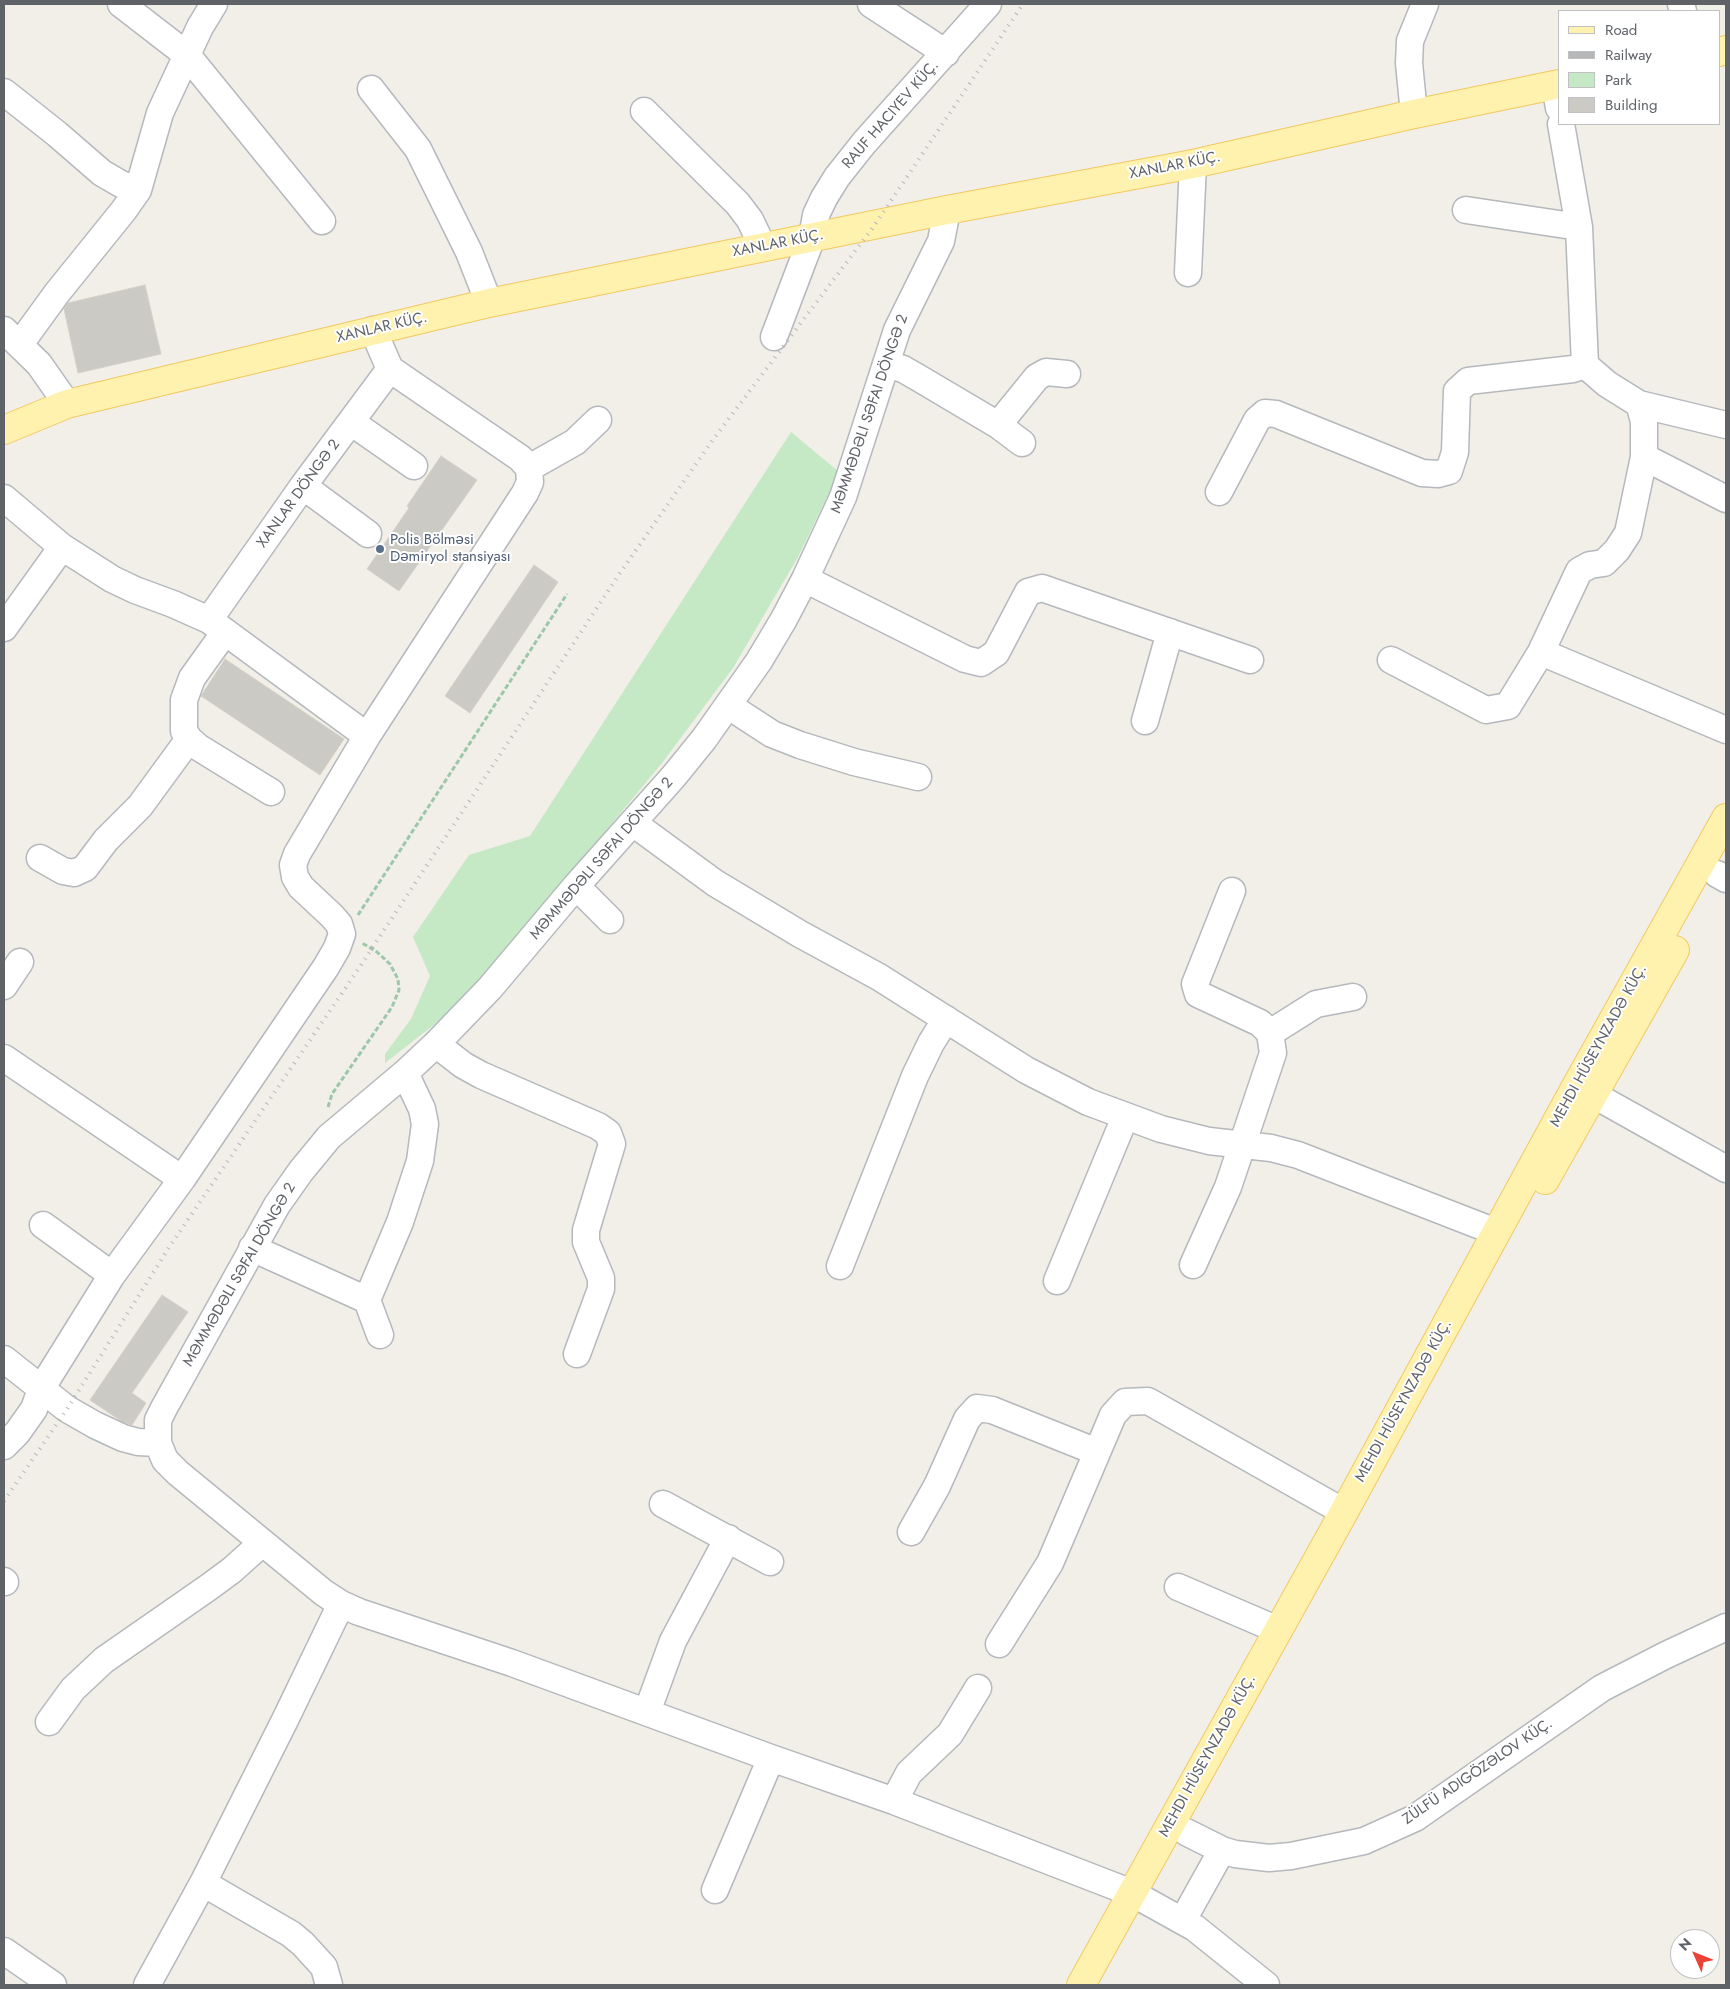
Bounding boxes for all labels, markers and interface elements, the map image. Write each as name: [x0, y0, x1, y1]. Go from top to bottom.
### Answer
legend: [1558, 10, 1720, 125]
text: Road: [1605, 19, 1637, 41]
text: Railway: [1605, 44, 1652, 66]
street label: RAUF HACIYEV KÜÇ.: [839, 57, 943, 173]
text: Park: [1605, 69, 1632, 91]
text: Building: [1605, 94, 1657, 116]
street label: XANLAR KÜÇ.: [1128, 148, 1222, 184]
street label: XANLAR KÜÇ.: [731, 226, 825, 262]
street label: XANLAR KÜÇ.: [335, 309, 429, 347]
street label: MƏMMƏDƏLI SƏFAI DÖNGƏ 2: [827, 312, 913, 516]
street label: XANLAR DÖNGƏ 2: [254, 436, 344, 552]
place label: Polis Bölməsi Dəmiryol stansiyası: [390, 531, 511, 566]
marker: Polis Bölməsi Dəmiryol stansiyası: [374, 543, 386, 555]
street label: MƏMMƏDƏLI SƏFAI DÖNGƏ 2: [527, 774, 677, 944]
street label: MEHDI HÜSEYNZADƏ KÜÇ.: [1547, 962, 1651, 1130]
street label: MƏMMƏDƏLI SƏFAI DÖNGƏ 2: [180, 1180, 300, 1370]
street label: MEHDI HÜSEYNZADƏ KÜÇ.: [1352, 1317, 1456, 1485]
street label: MEHDI HÜSEYNZADƏ KÜÇ.: [1156, 1672, 1260, 1840]
street label: ZÜLFÜ ADIGÖZƏLOV KÜÇ.: [1400, 1715, 1556, 1829]
north arrow: [1670, 1929, 1720, 1979]
text: N: [1674, 1933, 1696, 1955]

